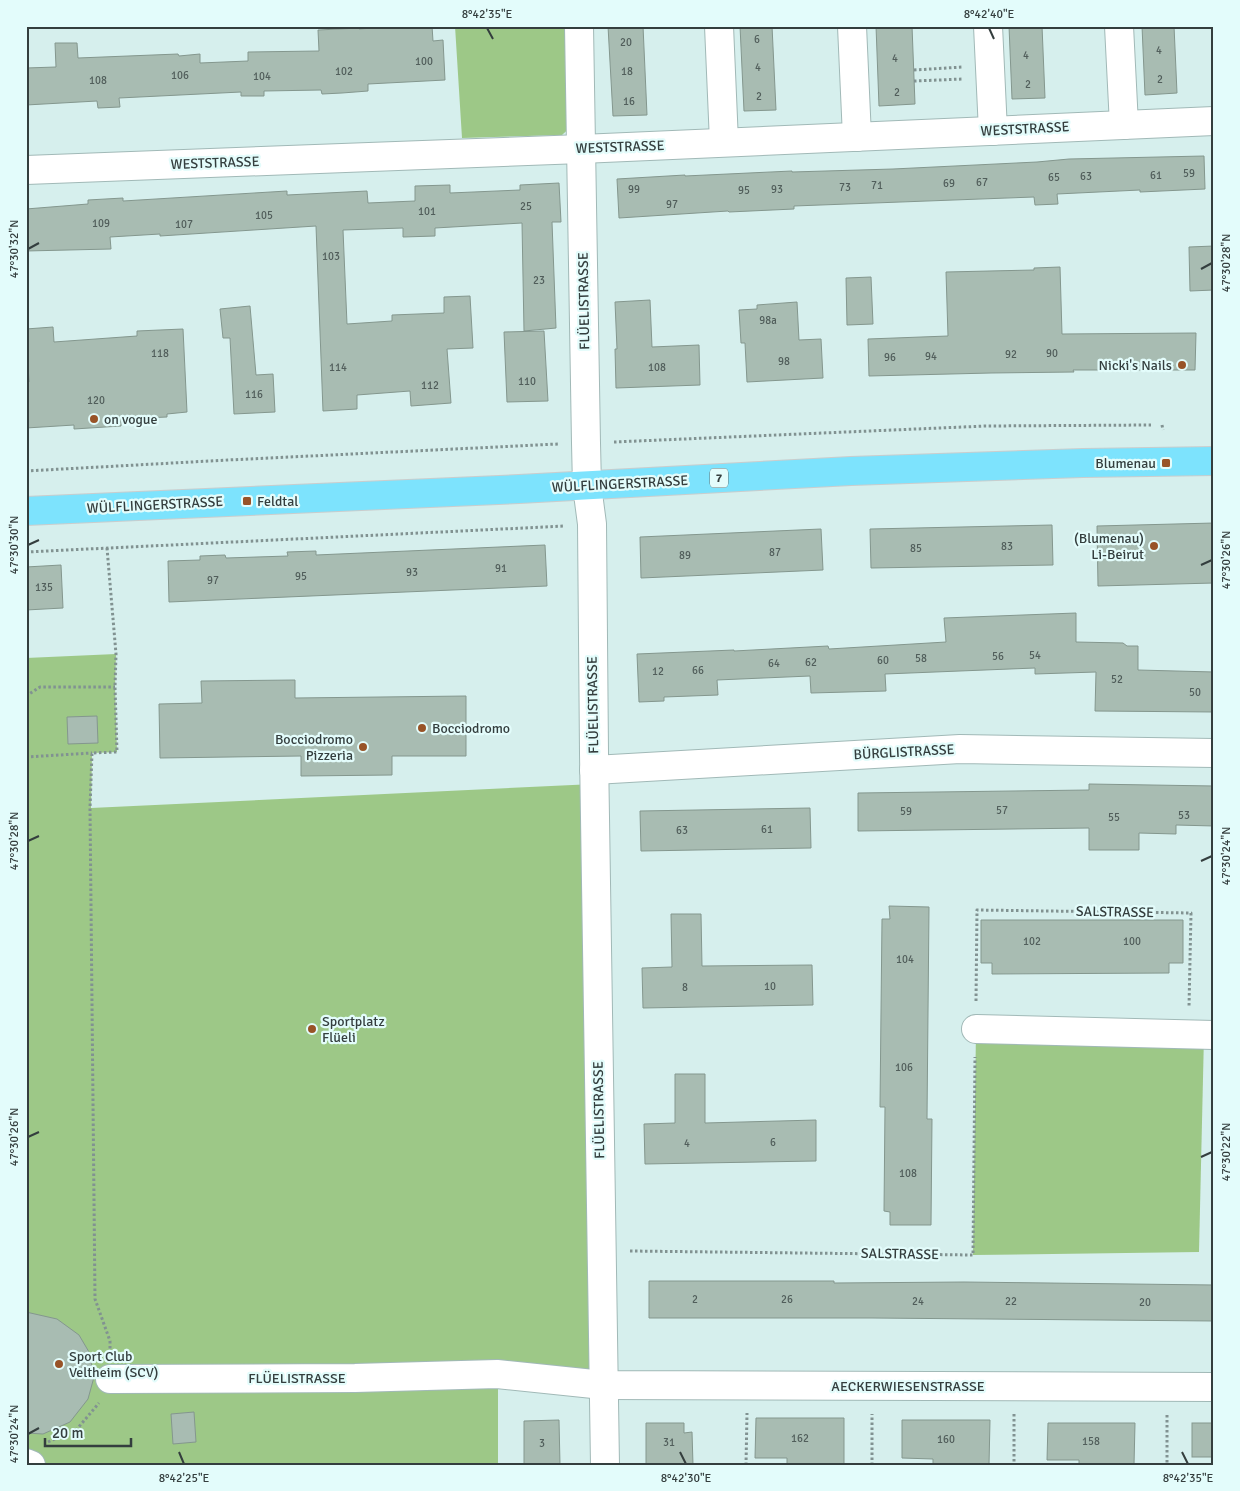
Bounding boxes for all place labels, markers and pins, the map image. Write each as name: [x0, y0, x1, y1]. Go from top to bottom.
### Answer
place label: Nicki's Nails: [1099, 357, 1172, 374]
marker: Nicki's Nails: [1176, 359, 1188, 371]
place label: on vogue: [104, 411, 157, 428]
marker: on vogue: [88, 413, 100, 425]
place label: Blumenau: [1095, 455, 1156, 472]
marker: Blumenau: [1160, 457, 1172, 469]
place label: Feldtal: [257, 493, 298, 510]
marker: Feldtal: [241, 495, 253, 507]
place label: (Blumenau) Li-Beirut: [1074, 530, 1144, 563]
marker: (Blumenau) Li-Beirut: [1148, 540, 1160, 552]
place label: Bocciodromo: [432, 720, 510, 737]
marker: Bocciodromo: [416, 722, 428, 734]
place label: Bocciodromo Pizzeria: [275, 731, 353, 764]
marker: Bocciodromo Pizzeria: [357, 741, 369, 753]
place label: Sportplatz Flüeli: [322, 1013, 385, 1046]
marker: Sportplatz Flüeli: [306, 1023, 318, 1035]
place label: Sport Club Veltheim (SCV): [69, 1348, 158, 1381]
marker: Sport Club Veltheim (SCV): [53, 1358, 65, 1370]

